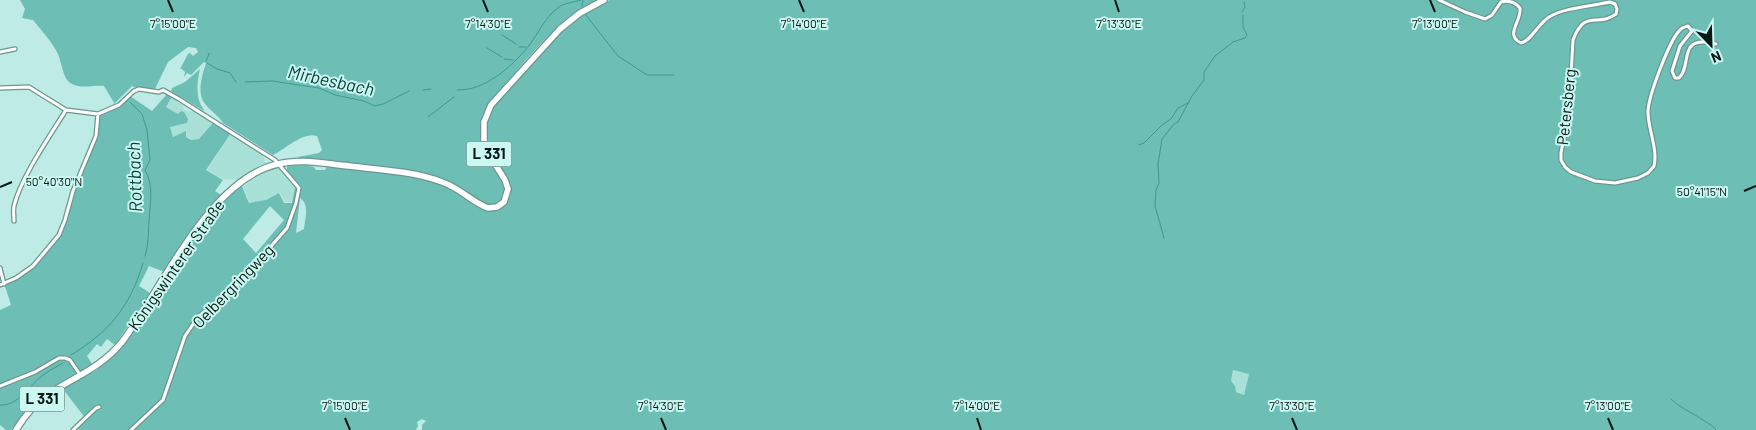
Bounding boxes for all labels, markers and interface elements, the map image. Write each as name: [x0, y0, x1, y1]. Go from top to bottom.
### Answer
text: 7°15'00"E: [150, 16, 196, 30]
text: 7°14'30"E: [465, 16, 511, 30]
text: 7°14'00"E: [781, 16, 827, 30]
text: 7°13'30"E: [1096, 16, 1142, 30]
text: 7°13'00"E: [1412, 16, 1458, 30]
north arrow: [1686, 20, 1736, 70]
text: N: [1709, 48, 1724, 67]
water label: Mirbesbach: [286, 60, 376, 100]
street label: Petersberg: [1552, 68, 1579, 146]
water label: Rottbach: [122, 142, 146, 213]
road number: L 331: [466, 142, 512, 166]
text: 50°40'30"N: [26, 174, 82, 188]
text: 50°41'15"N: [1677, 184, 1727, 198]
street label: Königswinterer Straße: [123, 196, 228, 334]
street label: Oelbergringweg: [188, 240, 277, 331]
road number: L 331: [20, 386, 64, 412]
text: 7°15'00"E: [322, 398, 368, 412]
text: 7°14'30"E: [638, 398, 684, 412]
text: 7°14'00"E: [954, 398, 1000, 412]
text: 7°13'30"E: [1269, 398, 1315, 412]
text: 7°13'00"E: [1585, 398, 1631, 412]

